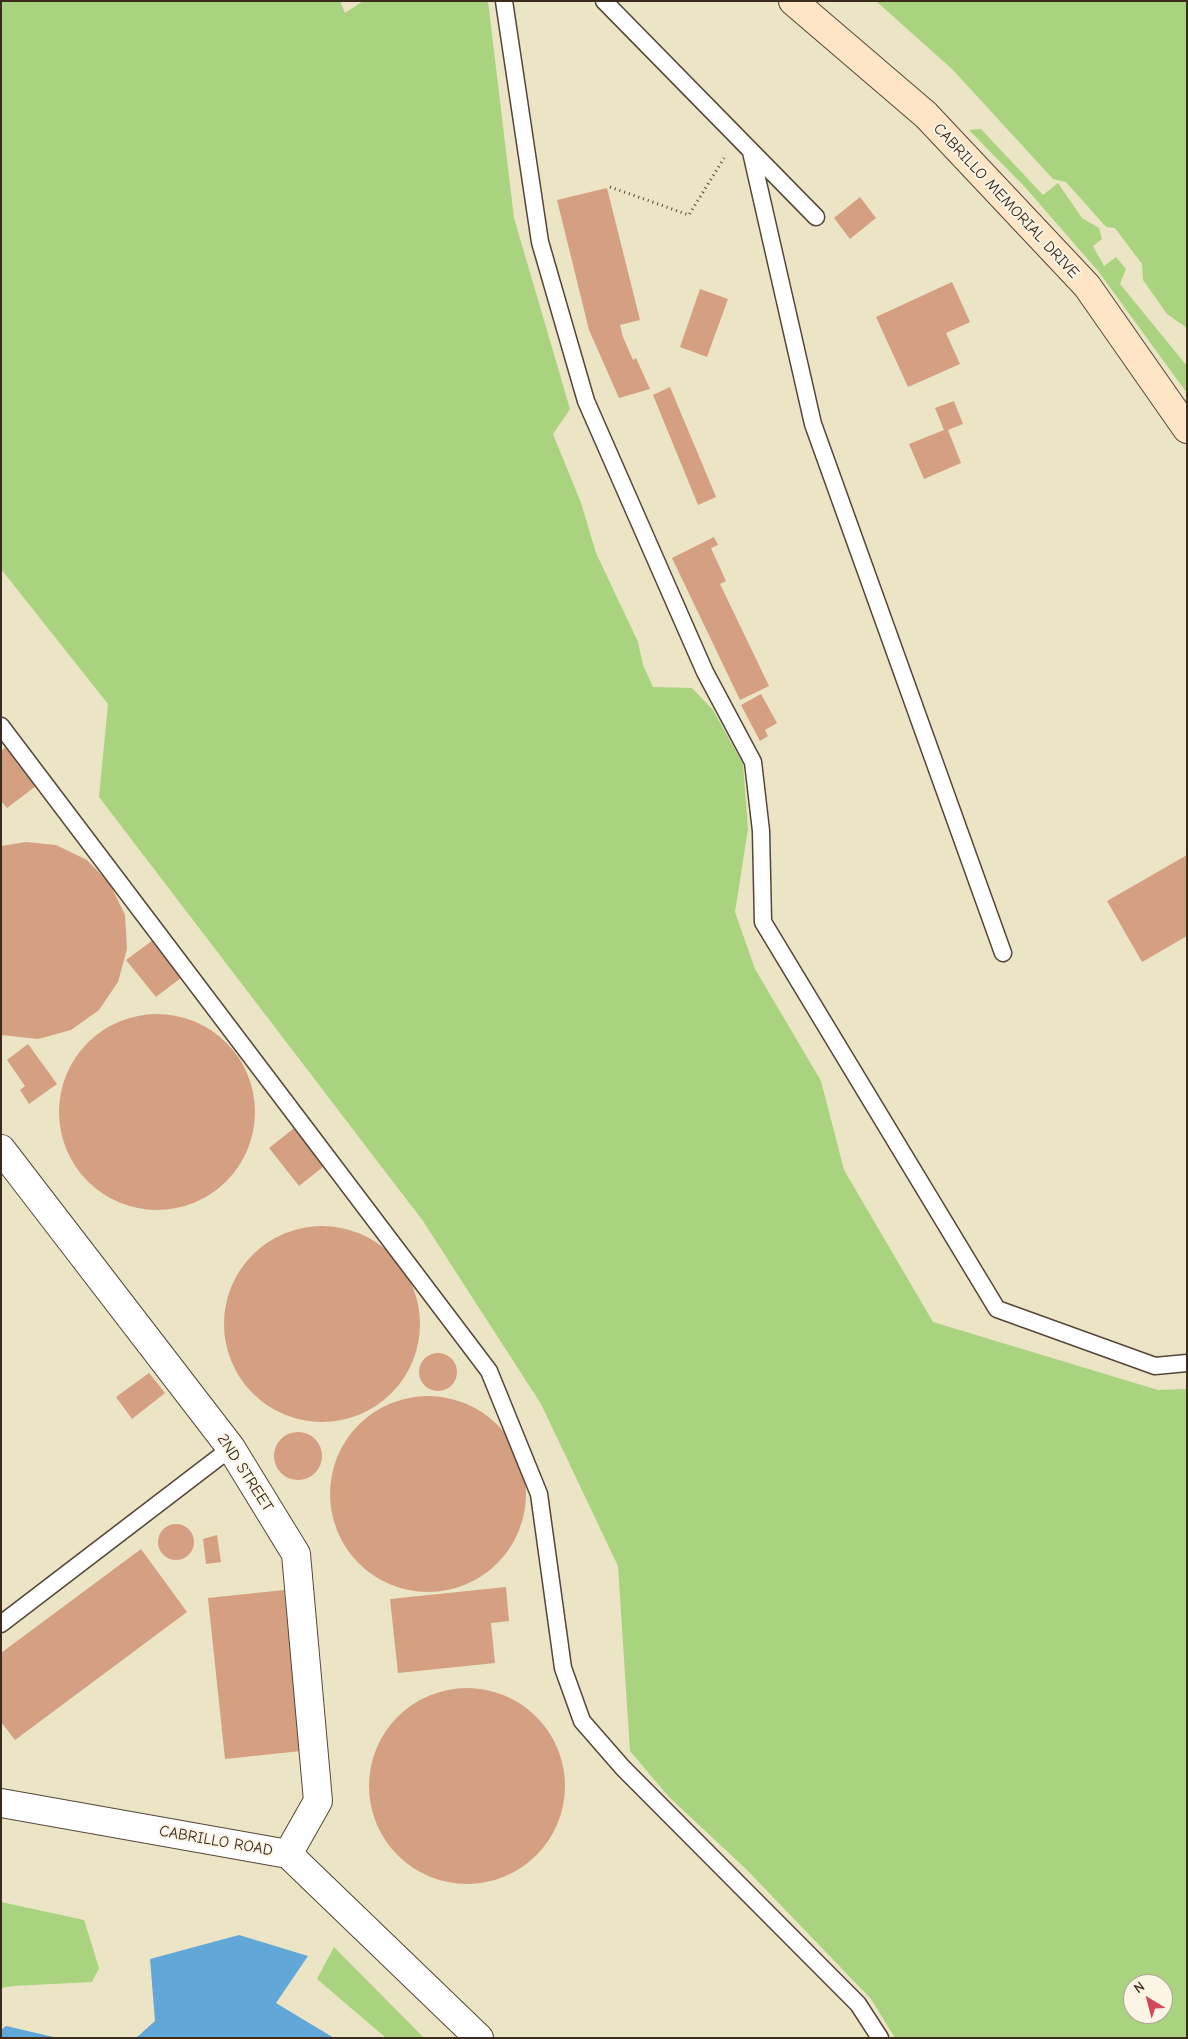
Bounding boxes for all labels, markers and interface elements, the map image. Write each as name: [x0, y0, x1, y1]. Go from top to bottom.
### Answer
street label: CABRILLO MEMORIAL DRIVE: [929, 119, 1083, 283]
street label: 2ND STREET: [213, 1431, 277, 1515]
street label: CABRILLO ROAD: [158, 1822, 274, 1860]
north arrow: [1123, 1974, 1173, 2024]
text: N: [1131, 1978, 1148, 1997]

